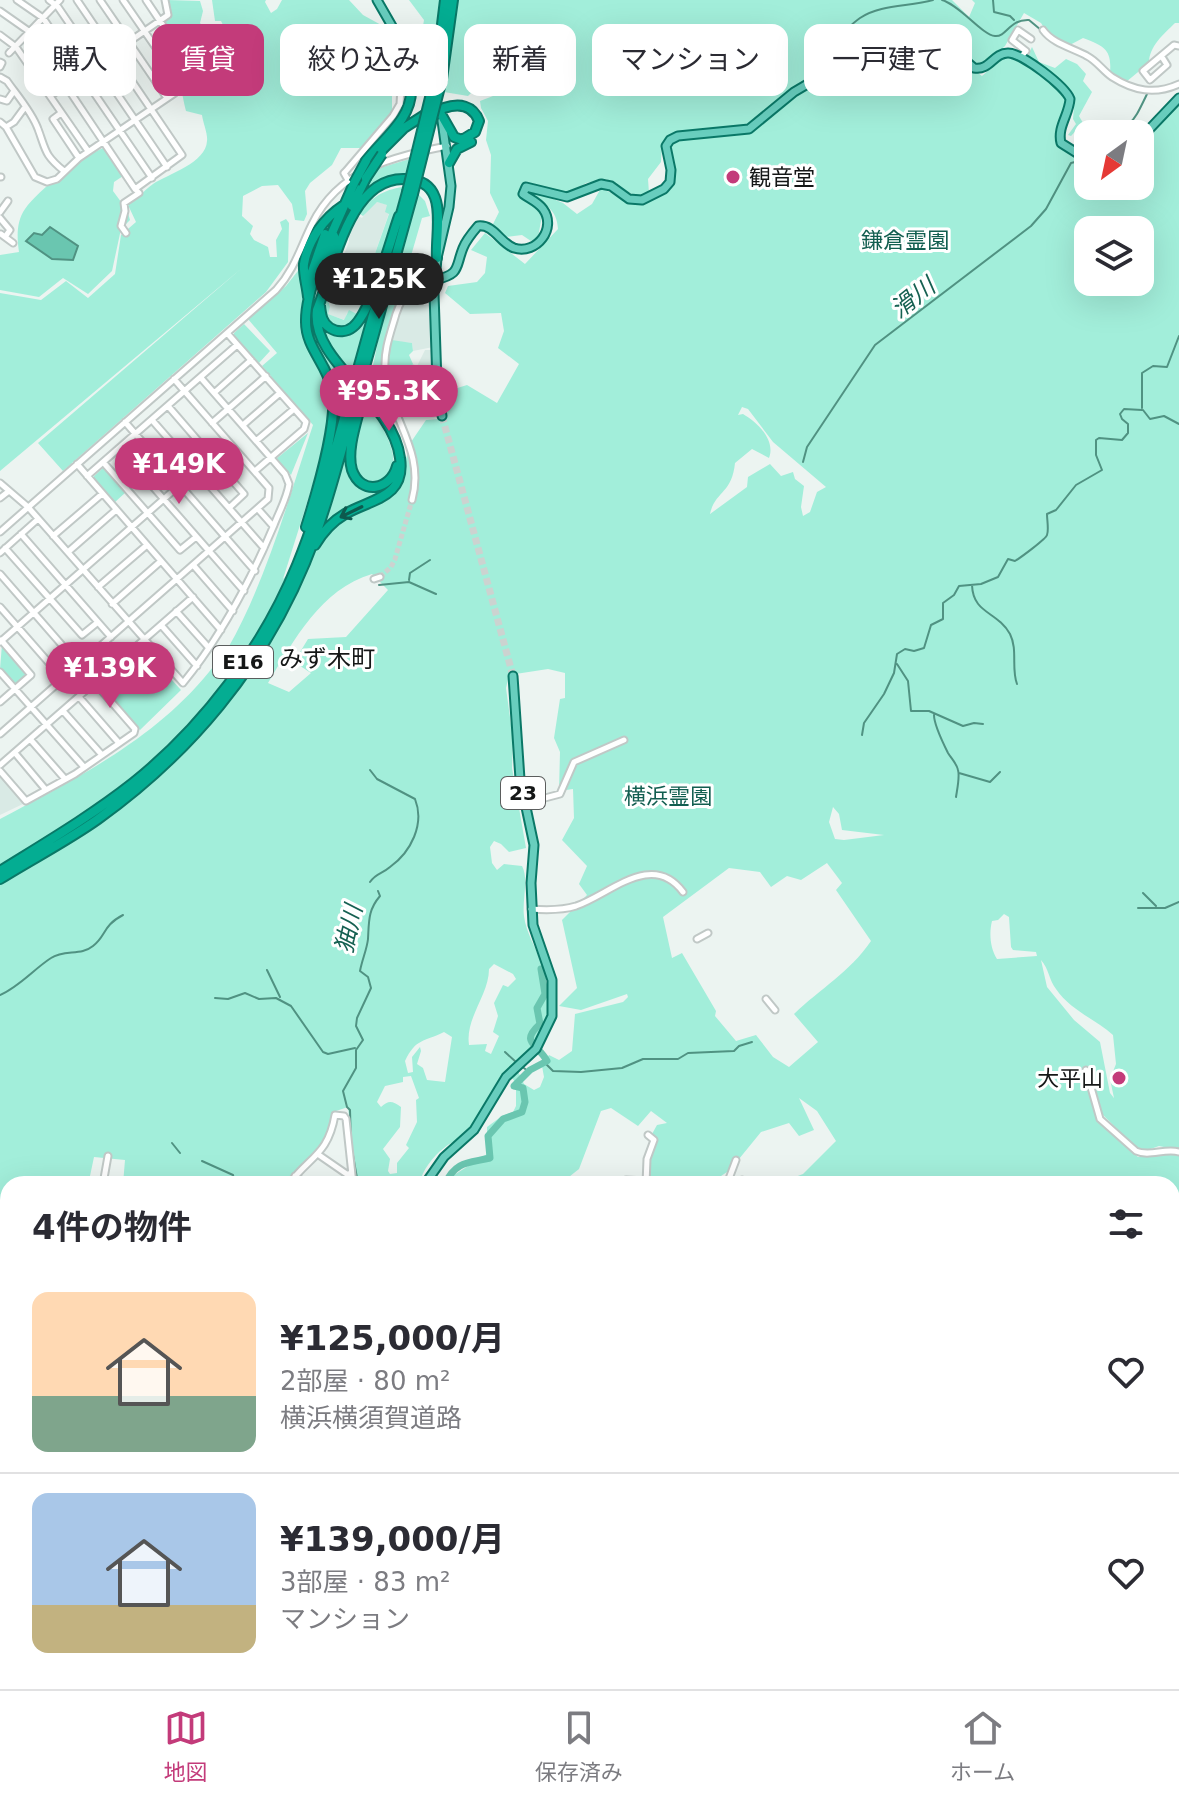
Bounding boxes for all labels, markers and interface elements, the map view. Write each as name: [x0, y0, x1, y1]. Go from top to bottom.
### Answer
chip: 購入: [24, 24, 136, 96]
chip: 賃貸: [152, 24, 264, 96]
chip: 絞り込み: [280, 24, 448, 96]
chip: 新着: [464, 24, 576, 96]
chip: マンション: [592, 24, 788, 96]
chip: 一戸建て: [804, 24, 972, 96]
north arrow: [1074, 120, 1154, 200]
map controls: [1074, 120, 1154, 296]
place label: 観音堂: [749, 165, 815, 190]
marker: 観音堂: [724, 168, 742, 186]
button: layers: [1074, 216, 1154, 296]
park label: 鎌倉霊園: [861, 228, 949, 253]
pin: ¥125K: [323, 253, 435, 321]
text: ¥125K: [333, 264, 425, 294]
water label: 滑川: [885, 270, 943, 324]
pin: ¥95.3K: [324, 365, 454, 433]
text: ¥95.3K: [338, 376, 440, 406]
pin: ¥149K: [123, 438, 235, 506]
text: ¥149K: [133, 449, 225, 479]
one-way arrow: [339, 505, 363, 520]
pin: ¥139K: [54, 642, 166, 710]
district label: みず木町: [279, 645, 375, 673]
road number: E16: [213, 646, 273, 678]
text: ¥139K: [64, 653, 156, 683]
road number: 23: [501, 777, 545, 809]
park label: 横浜霊園: [624, 784, 712, 809]
water label: 㹨川: [330, 900, 369, 956]
place label: 大平山: [1037, 1066, 1103, 1091]
marker: 大平山: [1110, 1069, 1128, 1087]
icon: filters: [1104, 1202, 1148, 1246]
text: 4件の物件: [32, 1207, 192, 1247]
text: ¥125,000/月: [280, 1318, 505, 1358]
icon: home: [96, 1324, 192, 1420]
icon: heart: [1104, 1350, 1148, 1394]
text: 2部屋 · 80 m²: [280, 1366, 450, 1396]
text: 横浜横須賀道路: [280, 1403, 462, 1433]
text: ¥139,000/月: [280, 1519, 505, 1559]
icon: home: [96, 1525, 192, 1621]
icon: heart: [1104, 1551, 1148, 1595]
text: 3部屋 · 83 m²: [280, 1567, 450, 1597]
text: マンション: [280, 1604, 410, 1634]
tab: 地図: [164, 1706, 208, 1786]
tab: 保存済み: [535, 1706, 623, 1786]
tab: ホーム: [950, 1706, 1015, 1786]

